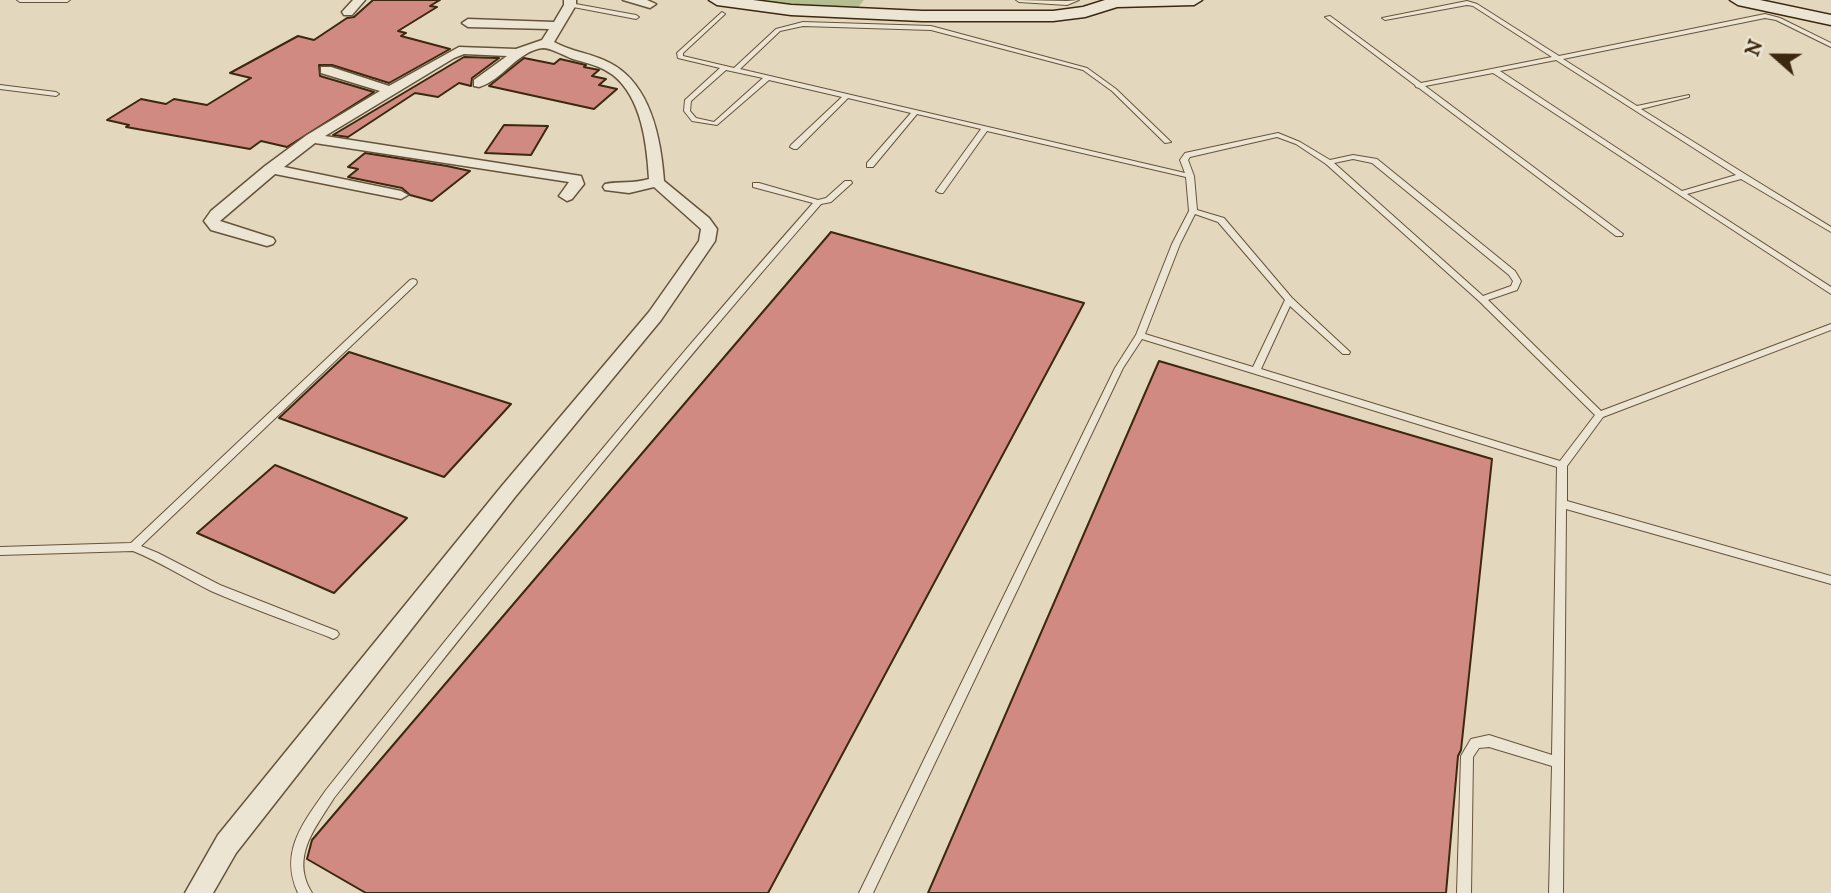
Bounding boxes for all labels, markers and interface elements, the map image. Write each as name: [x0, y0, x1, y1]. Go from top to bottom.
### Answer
north arrow: [1740, 21, 1810, 91]
text: N: [1741, 37, 1768, 60]

